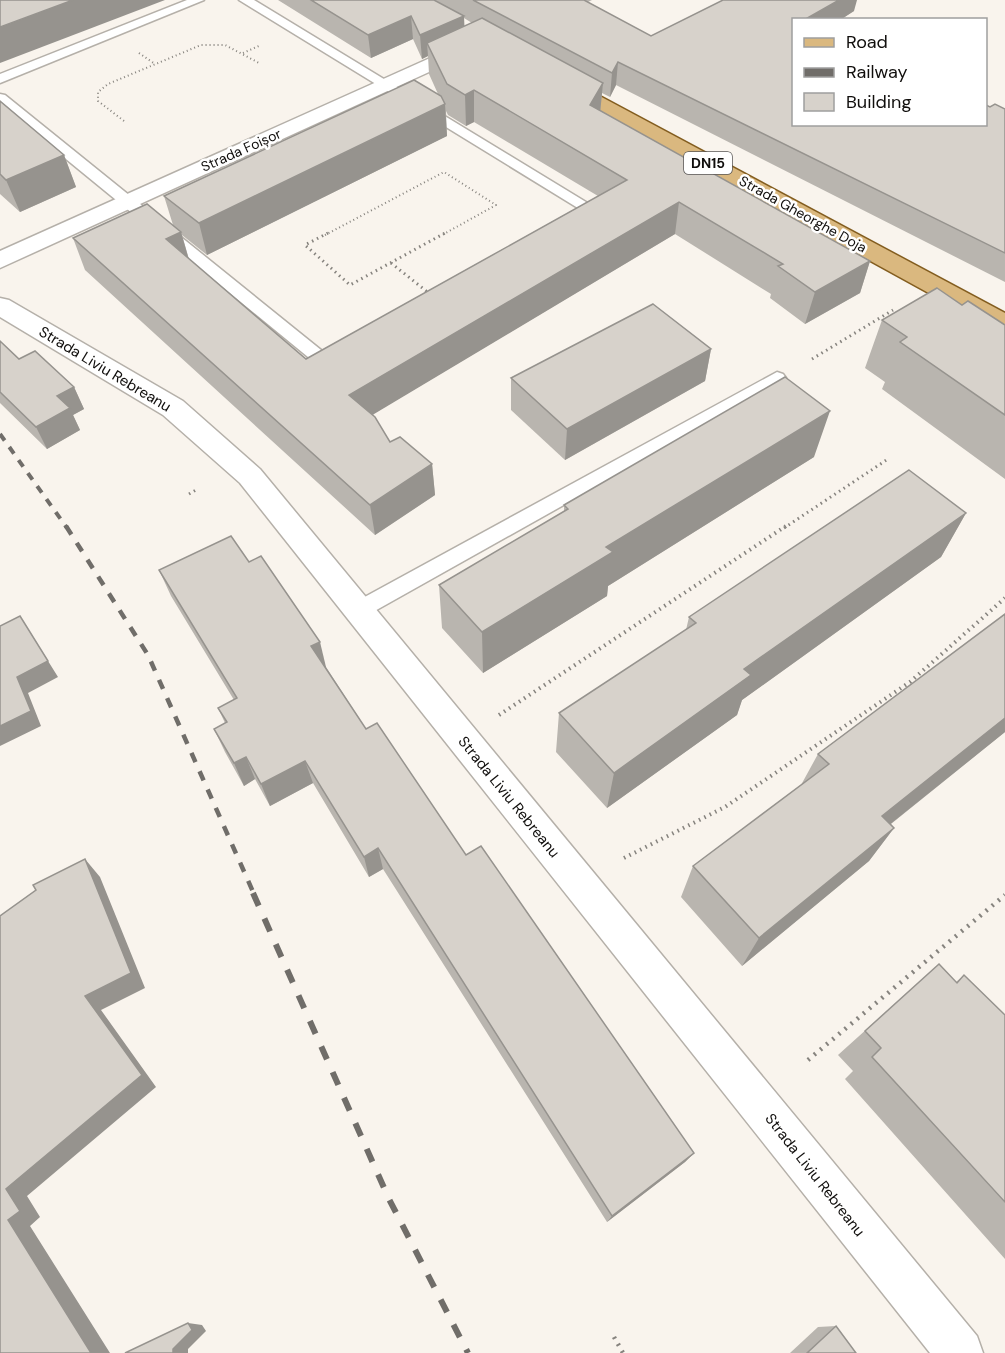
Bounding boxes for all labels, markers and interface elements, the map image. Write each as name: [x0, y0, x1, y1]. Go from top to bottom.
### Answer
legend: [792, 18, 987, 126]
text: Road: [846, 30, 888, 54]
text: Railway: [846, 60, 908, 84]
text: Building: [846, 90, 911, 114]
street label: Strada Foișor: [198, 124, 284, 176]
road number: DN15: [684, 152, 732, 174]
street label: Strada Gheorghe Doja: [736, 171, 870, 257]
street label: Strada Liviu Rebreanu: [35, 322, 175, 416]
street label: Strada Liviu Rebreanu: [454, 732, 564, 862]
street label: Strada Liviu Rebreanu: [761, 1109, 869, 1241]

